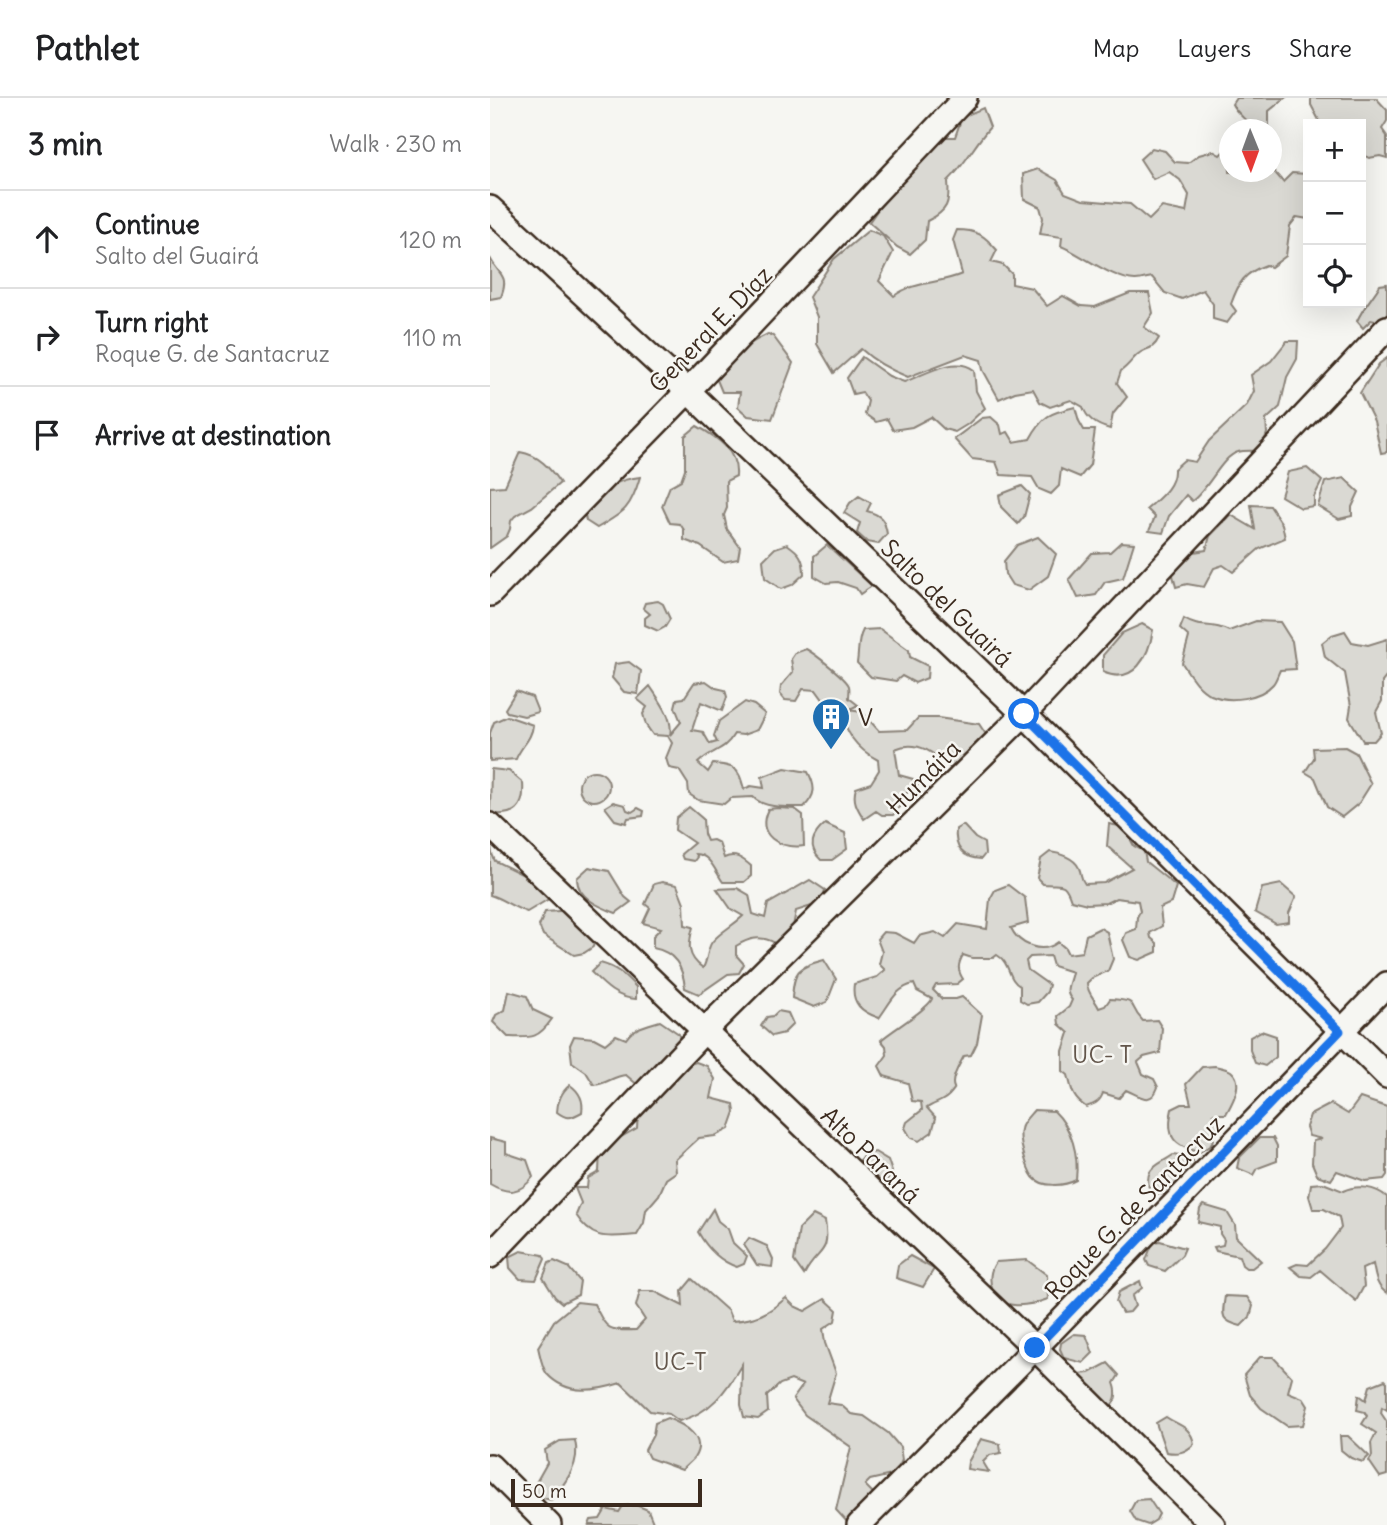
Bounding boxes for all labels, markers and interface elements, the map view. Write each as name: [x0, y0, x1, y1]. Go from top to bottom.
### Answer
text: Pathlet: [35, 27, 139, 69]
text: Map: [1093, 33, 1139, 63]
text: Layers: [1177, 33, 1251, 63]
text: Share: [1289, 33, 1352, 63]
north arrow: [1219, 119, 1282, 182]
map controls: [1303, 119, 1366, 308]
button: +: [1303, 119, 1366, 182]
text: 3 min: [28, 125, 103, 163]
text: Walk · 230 m: [329, 129, 462, 158]
button: −: [1303, 182, 1366, 245]
text: Continue: [95, 208, 200, 241]
icon: ahead: [28, 220, 66, 258]
text: 120 m: [399, 225, 462, 254]
text: Salto del Guairá: [95, 241, 259, 270]
button: locate: [1303, 245, 1366, 308]
street label: General E. Díaz: [642, 260, 778, 398]
text: Turn right: [95, 306, 208, 339]
icon: right: [28, 318, 66, 356]
text: 110 m: [403, 323, 462, 352]
text: Roque G. de Santacruz: [95, 339, 330, 368]
icon: arrive: [28, 416, 66, 454]
text: Arrive at destination: [95, 419, 331, 452]
street label: Salto del Guairá: [875, 533, 1019, 673]
building icon: V: [810, 696, 852, 751]
route start: [1008, 698, 1039, 729]
place label: V: [858, 702, 873, 732]
street label: Humáita: [879, 733, 967, 821]
park label: UC- T: [1072, 1039, 1132, 1069]
street label: Alto Paraná: [815, 1100, 927, 1210]
street label: Roque G. de Santacruz: [1038, 1108, 1230, 1306]
route end: [1019, 1332, 1050, 1363]
park label: UC-T: [653, 1346, 707, 1376]
scale bar: [511, 1476, 702, 1508]
text: 50 m: [522, 1479, 567, 1503]

